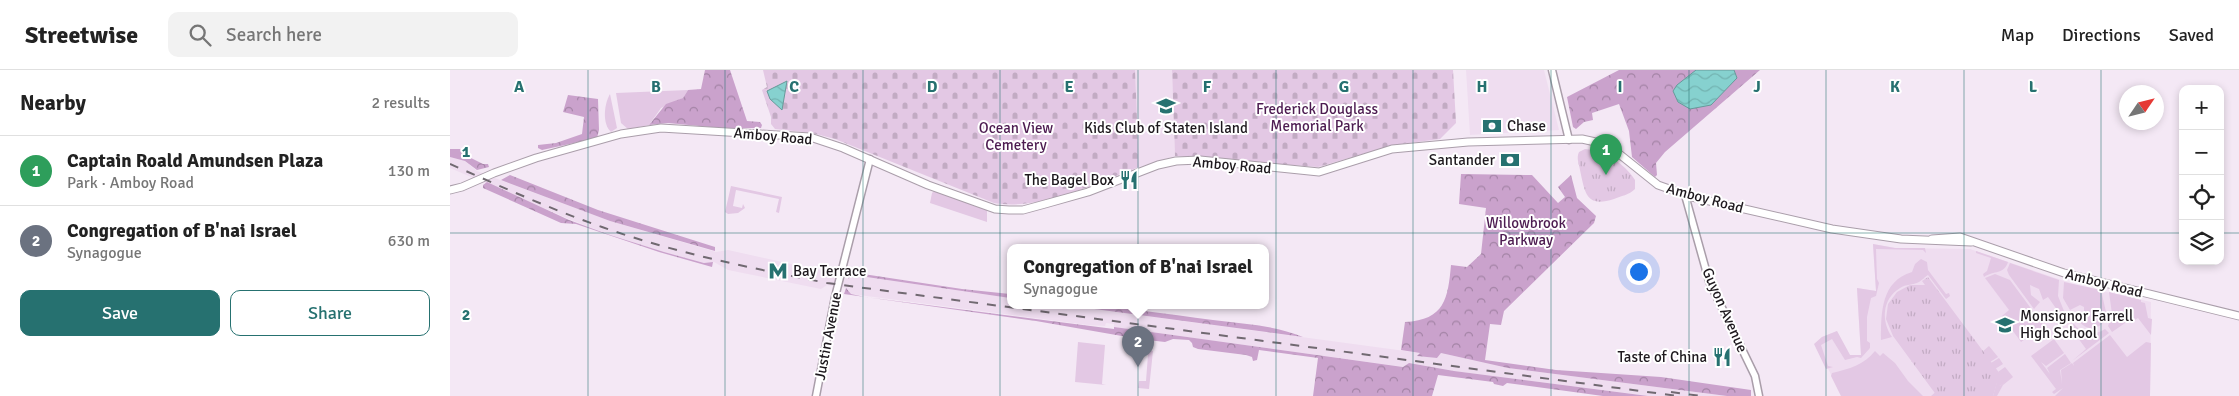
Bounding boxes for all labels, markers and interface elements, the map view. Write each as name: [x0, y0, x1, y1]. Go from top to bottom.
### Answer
search box: [168, 12, 518, 57]
text: Streetwise: [25, 20, 138, 50]
icon: search: [186, 21, 214, 49]
text: Search here: [226, 23, 322, 47]
text: Map: [2001, 24, 2034, 46]
text: Directions: [2062, 24, 2141, 46]
text: Saved: [2169, 24, 2214, 46]
text: A: [514, 77, 525, 97]
text: B: [651, 77, 661, 97]
text: C: [789, 77, 799, 97]
text: D: [927, 77, 938, 97]
text: E: [1064, 77, 1074, 97]
text: F: [1203, 77, 1212, 97]
text: G: [1339, 77, 1349, 97]
text: H: [1477, 77, 1487, 97]
text: I: [1617, 77, 1623, 97]
text: J: [1753, 77, 1761, 97]
text: K: [1890, 77, 1900, 97]
text: L: [2029, 77, 2038, 97]
north arrow: [2119, 85, 2164, 130]
map controls: [2179, 85, 2224, 265]
button: +: [2179, 85, 2224, 130]
text: Nearby: [20, 90, 86, 116]
text: 2 results: [371, 93, 430, 113]
school or university icon: Kids Club of Staten Island: [1155, 95, 1177, 117]
park label: Frederick Douglass Memorial Park: [1256, 100, 1379, 135]
bank icon: Chase: [1481, 115, 1503, 137]
place label: Chase: [1507, 117, 1546, 135]
park label: Ocean View Cemetery: [979, 119, 1053, 154]
place label: Kids Club of Staten Island: [1084, 119, 1248, 137]
street label: Amboy Road: [733, 124, 813, 148]
button: −: [2179, 130, 2224, 175]
pin: 1: [1590, 134, 1622, 175]
text: 1: [462, 142, 471, 162]
text: Captain Roald Amundsen Plaza: [67, 149, 323, 173]
bank icon: Santander: [1499, 149, 1521, 171]
place label: Santander: [1429, 151, 1495, 169]
street label: Amboy Road: [1192, 153, 1272, 177]
text: 1: [32, 161, 40, 181]
text: 130 m: [388, 161, 430, 181]
restaurant icon: The Bagel Box: [1118, 169, 1140, 191]
place label: The Bagel Box: [1024, 171, 1114, 189]
text: Park · Amboy Road: [67, 173, 194, 193]
button: locate: [2179, 175, 2224, 220]
street label: Amboy Road: [1665, 179, 1746, 217]
park label: Willowbrook Parkway: [1486, 214, 1567, 249]
text: Congregation of B'nai Israel: [67, 219, 297, 243]
button: layers: [2179, 220, 2224, 265]
text: 2: [32, 231, 40, 251]
text: 630 m: [388, 231, 430, 251]
text: Synagogue: [67, 243, 142, 263]
popup: [1007, 244, 1269, 309]
text: Congregation of B'nai Israel: [1023, 255, 1253, 279]
your location: [1626, 259, 1652, 285]
metro station icon: Bay Terrace: [767, 260, 789, 282]
place label: Bay Terrace: [793, 262, 866, 280]
street label: Guyon Avenue: [1698, 265, 1752, 355]
street label: Amboy Road: [2063, 265, 2145, 301]
text: Synagogue: [1023, 279, 1098, 299]
button: Save: [20, 290, 220, 336]
button: Share: [230, 290, 430, 336]
street label: Justin Avenue: [811, 290, 845, 382]
text: 2: [462, 305, 470, 325]
place label: Monsignor Farrell High School: [2020, 307, 2133, 342]
school or university icon: Monsignor Farrell High School: [1994, 314, 2016, 336]
pin: 2: [1122, 326, 1154, 367]
restaurant icon: Taste of China: [1711, 346, 1733, 368]
place label: Taste of China: [1618, 348, 1707, 366]

